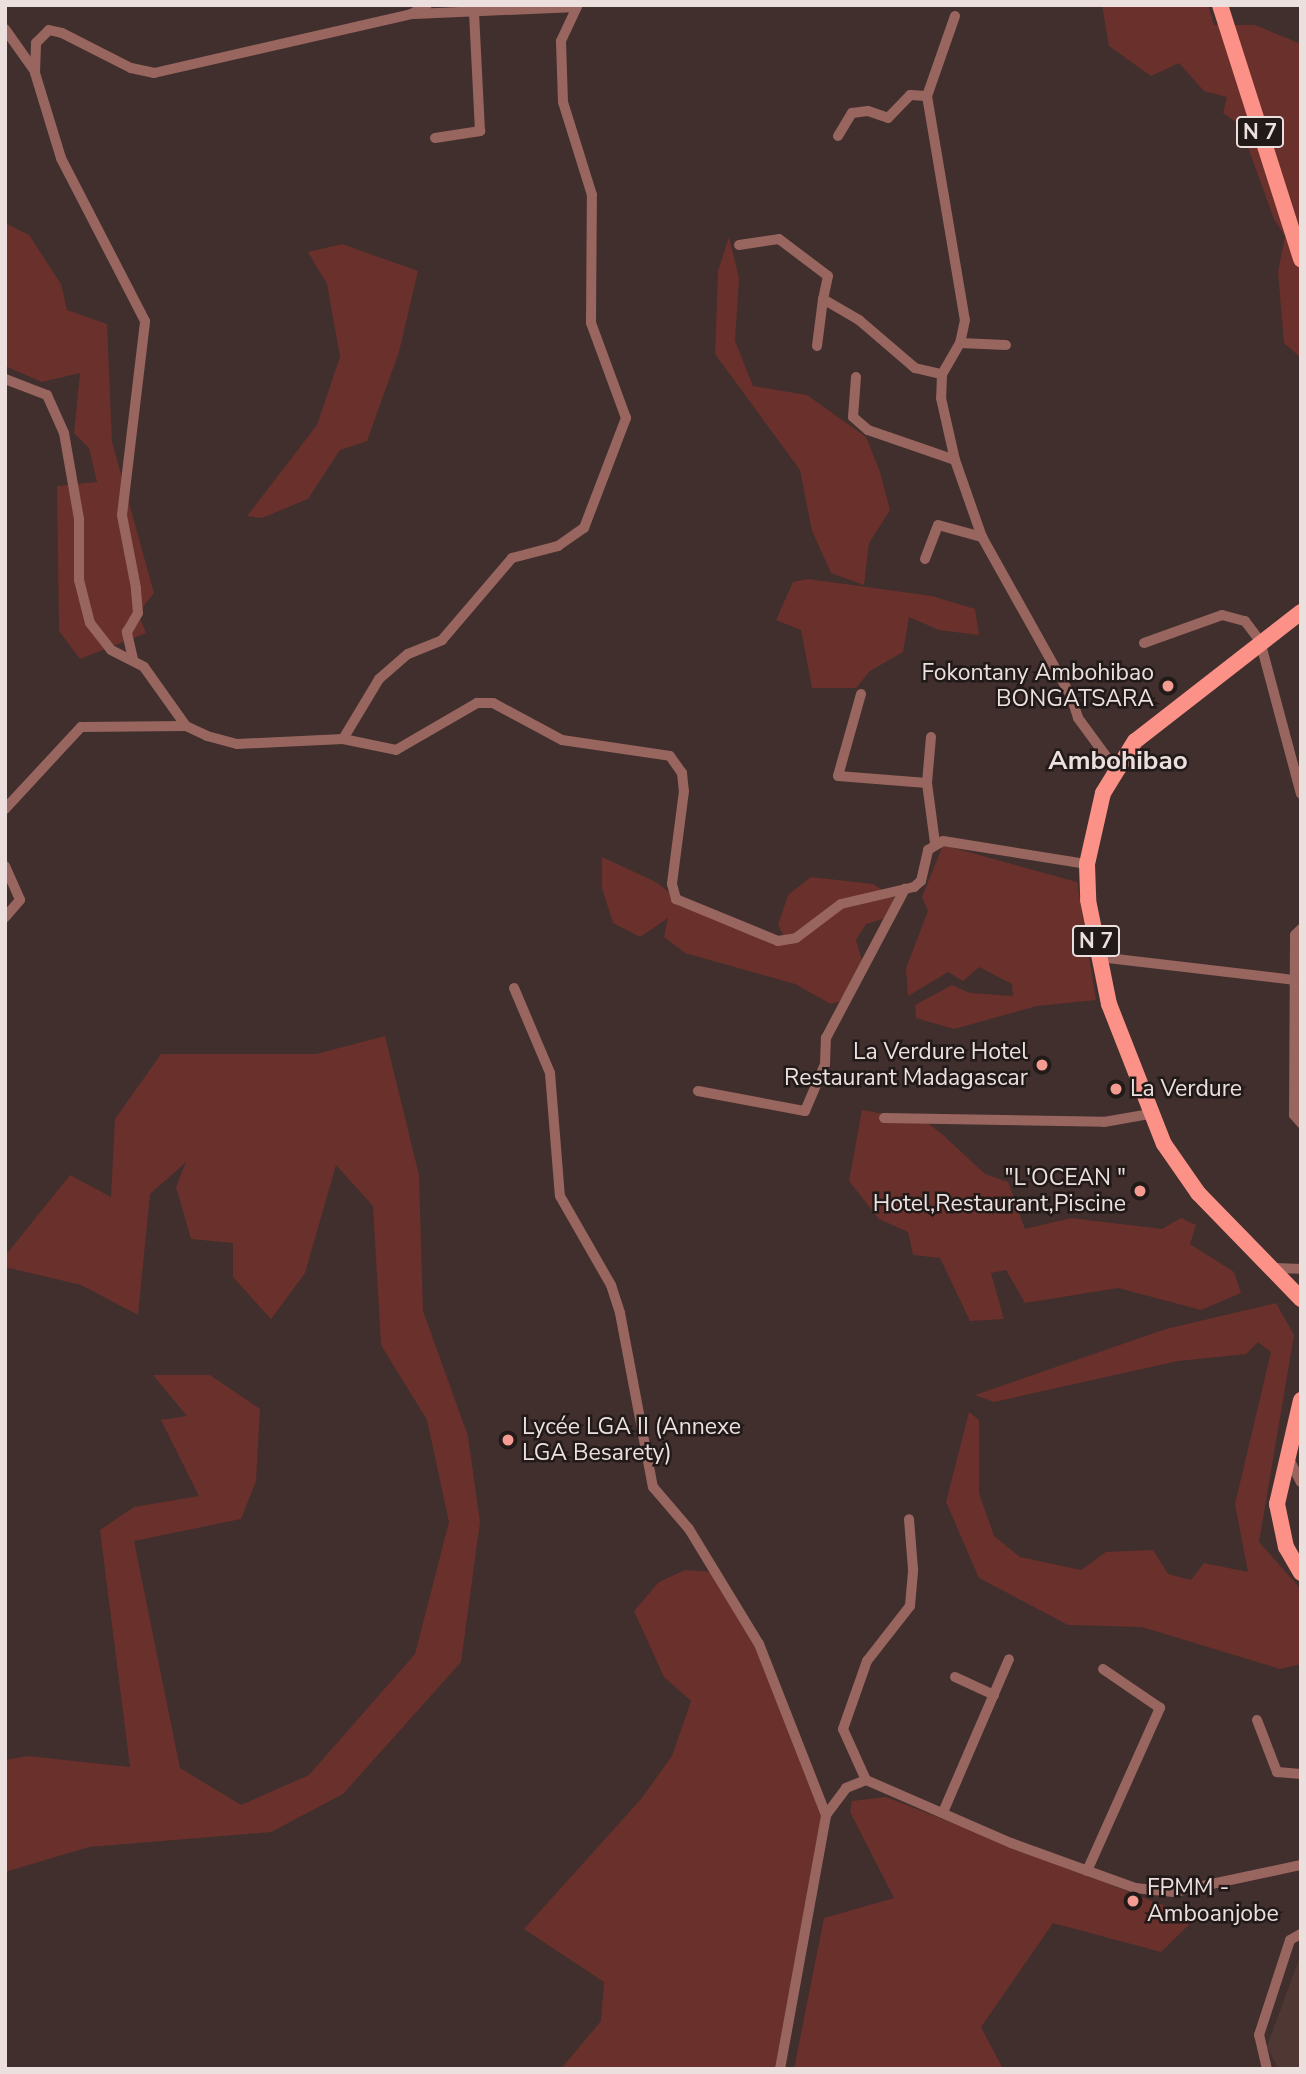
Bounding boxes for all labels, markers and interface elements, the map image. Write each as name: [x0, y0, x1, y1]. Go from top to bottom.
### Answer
road number: N 7: [1236, 114, 1284, 150]
place label: Fokontany Ambohibao BONGATSARA: [922, 659, 1154, 713]
marker: Fokontany Ambohibao BONGATSARA: [1160, 678, 1176, 694]
district label: Ambohibao: [1048, 745, 1188, 777]
road number: N 7: [1072, 923, 1120, 958]
place label: La Verdure Hotel Restaurant Madagascar: [784, 1038, 1028, 1092]
marker: La Verdure Hotel Restaurant Madagascar: [1034, 1057, 1050, 1073]
place label: La Verdure: [1130, 1075, 1242, 1103]
marker: La Verdure: [1108, 1081, 1124, 1097]
place label: "L'OCEAN " Hotel,Restaurant,Piscine: [873, 1164, 1126, 1218]
marker: "L'OCEAN " Hotel,Restaurant,Piscine: [1132, 1183, 1148, 1199]
place label: Lycée LGA II (Annexe LGA Besarety): [522, 1413, 741, 1467]
marker: Lycée LGA II (Annexe LGA Besarety): [500, 1432, 516, 1448]
place label: FPMM - Amboanjobe: [1147, 1874, 1279, 1928]
marker: FPMM - Amboanjobe: [1125, 1893, 1141, 1909]

